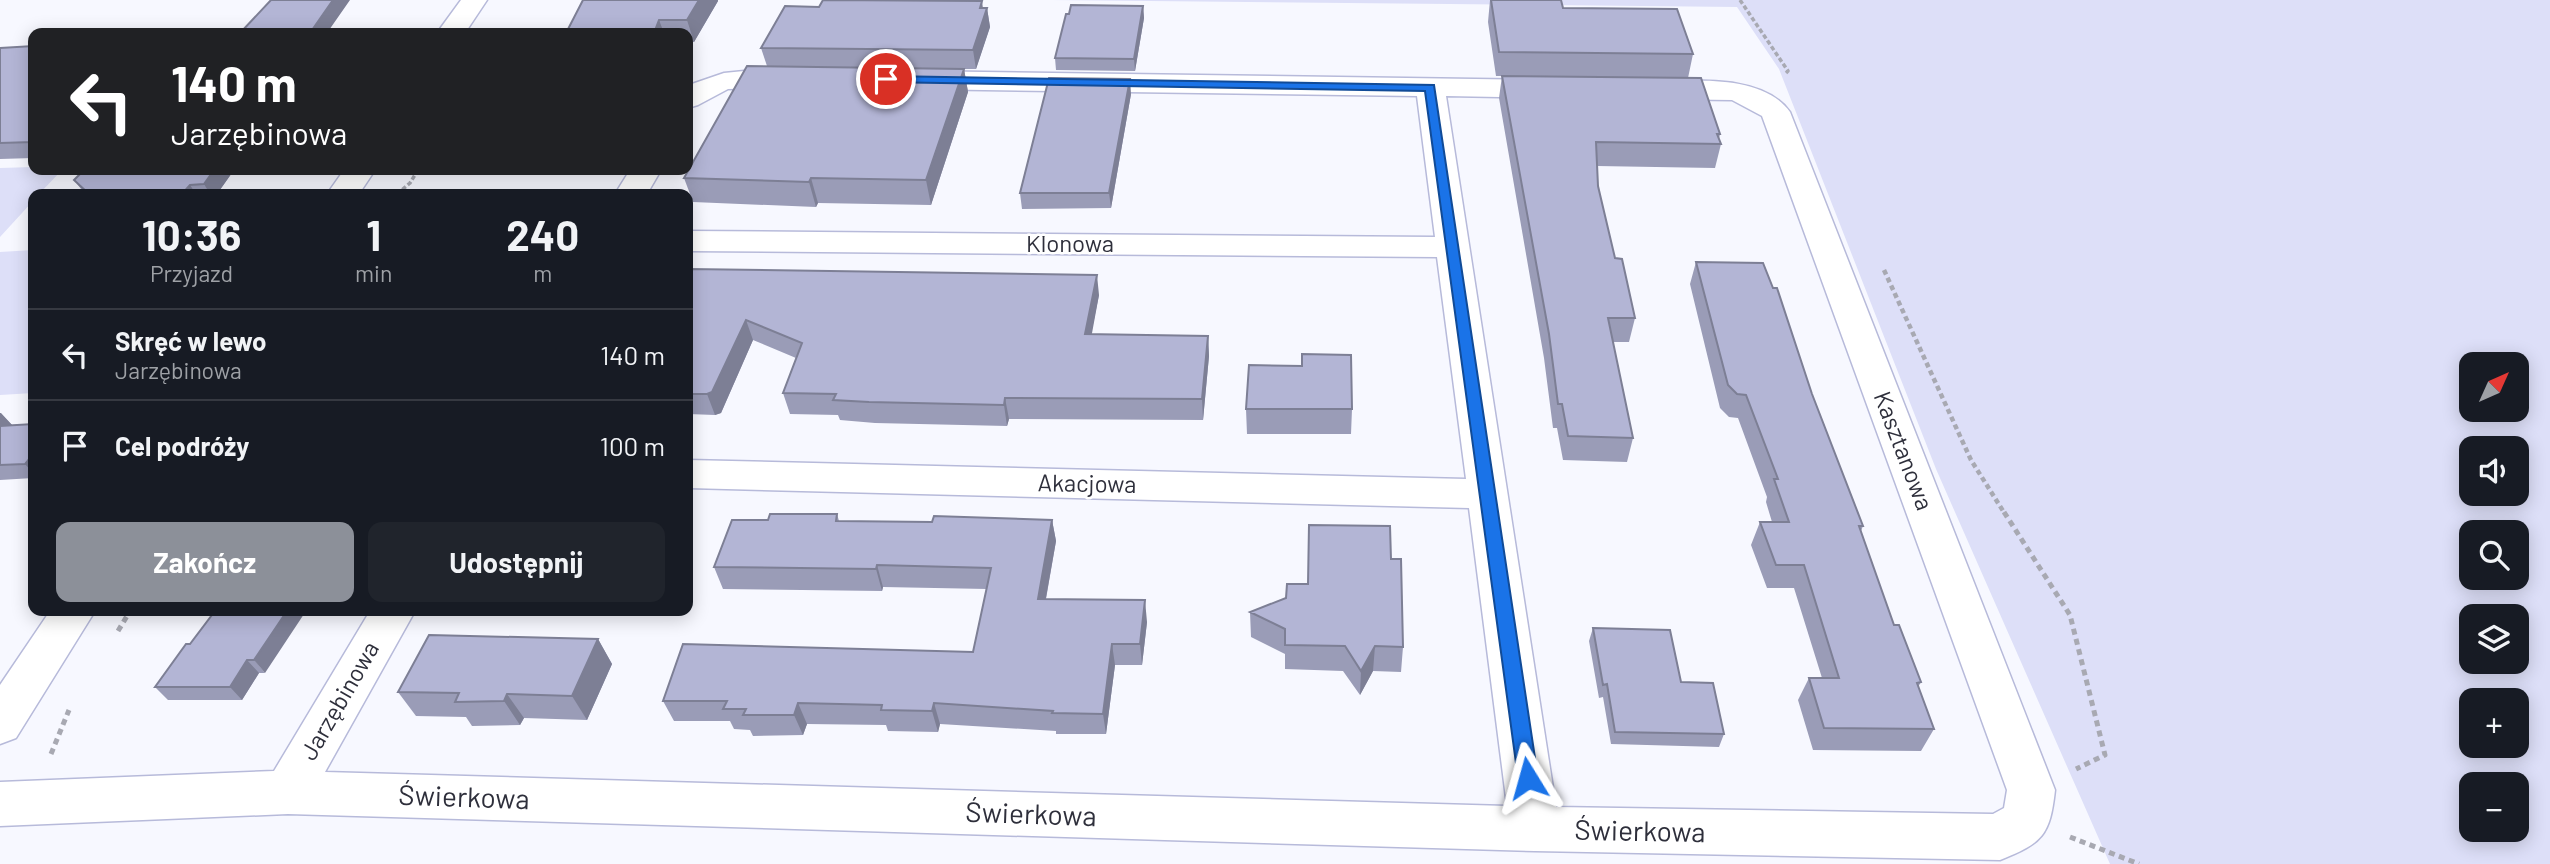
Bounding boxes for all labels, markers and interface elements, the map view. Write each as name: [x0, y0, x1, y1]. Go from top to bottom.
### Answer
pin: [856, 49, 916, 109]
text: 140 m: [171, 53, 297, 112]
icon: left: [56, 56, 147, 147]
icon: arrive: [867, 60, 905, 98]
text: Jarzębinowa: [171, 113, 347, 151]
text: 10:36: [142, 209, 241, 259]
text: 1: [366, 209, 381, 259]
text: 240: [506, 209, 579, 259]
street label: Klonowa: [1026, 228, 1114, 257]
text: Przyjazd: [150, 259, 233, 287]
text: min: [355, 259, 392, 287]
text: m: [533, 259, 552, 287]
text: Skręć w lewo: [115, 325, 267, 356]
icon: left: [56, 336, 94, 374]
text: 140 m: [600, 339, 665, 370]
north arrow: [2459, 352, 2529, 422]
map controls: [2459, 352, 2529, 842]
text: Jarzębinowa: [115, 356, 242, 384]
street label: Kasztanowa: [1868, 387, 1940, 514]
icon: arrive: [56, 427, 94, 465]
text: Cel podróży: [115, 430, 249, 461]
text: 100 m: [600, 430, 665, 461]
button: sound: [2459, 436, 2529, 506]
street label: Akacjowa: [1037, 467, 1137, 498]
button: search: [2459, 520, 2529, 590]
button: Zakończ: [56, 522, 354, 602]
button: Udostępnij: [368, 522, 665, 602]
button: layers: [2459, 604, 2529, 674]
street label: Jarzębinowa: [293, 636, 384, 765]
button: +: [2459, 688, 2529, 758]
position arrow: [1491, 741, 1565, 815]
button: −: [2459, 772, 2529, 842]
street label: Świerkowa: [398, 777, 530, 815]
street label: Świerkowa: [965, 794, 1097, 832]
street label: Świerkowa: [1574, 812, 1706, 848]

